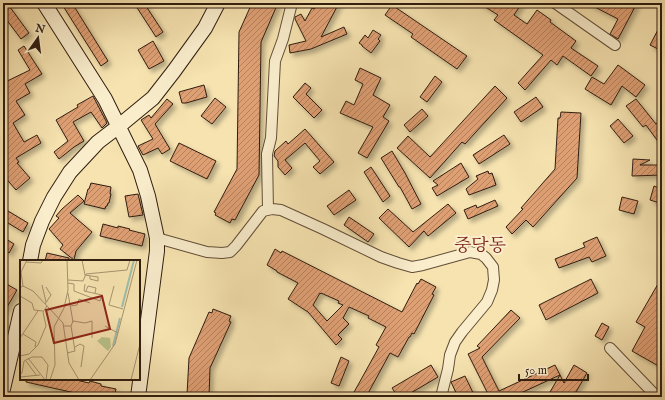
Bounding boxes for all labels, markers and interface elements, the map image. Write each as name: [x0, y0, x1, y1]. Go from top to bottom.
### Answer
north arrow: [18, 18, 58, 58]
text: N: [33, 21, 47, 37]
district label: 중당동: [454, 235, 506, 258]
inset map: [20, 260, 140, 380]
scale bar: [519, 356, 588, 382]
text: 50 m: [525, 363, 547, 378]

